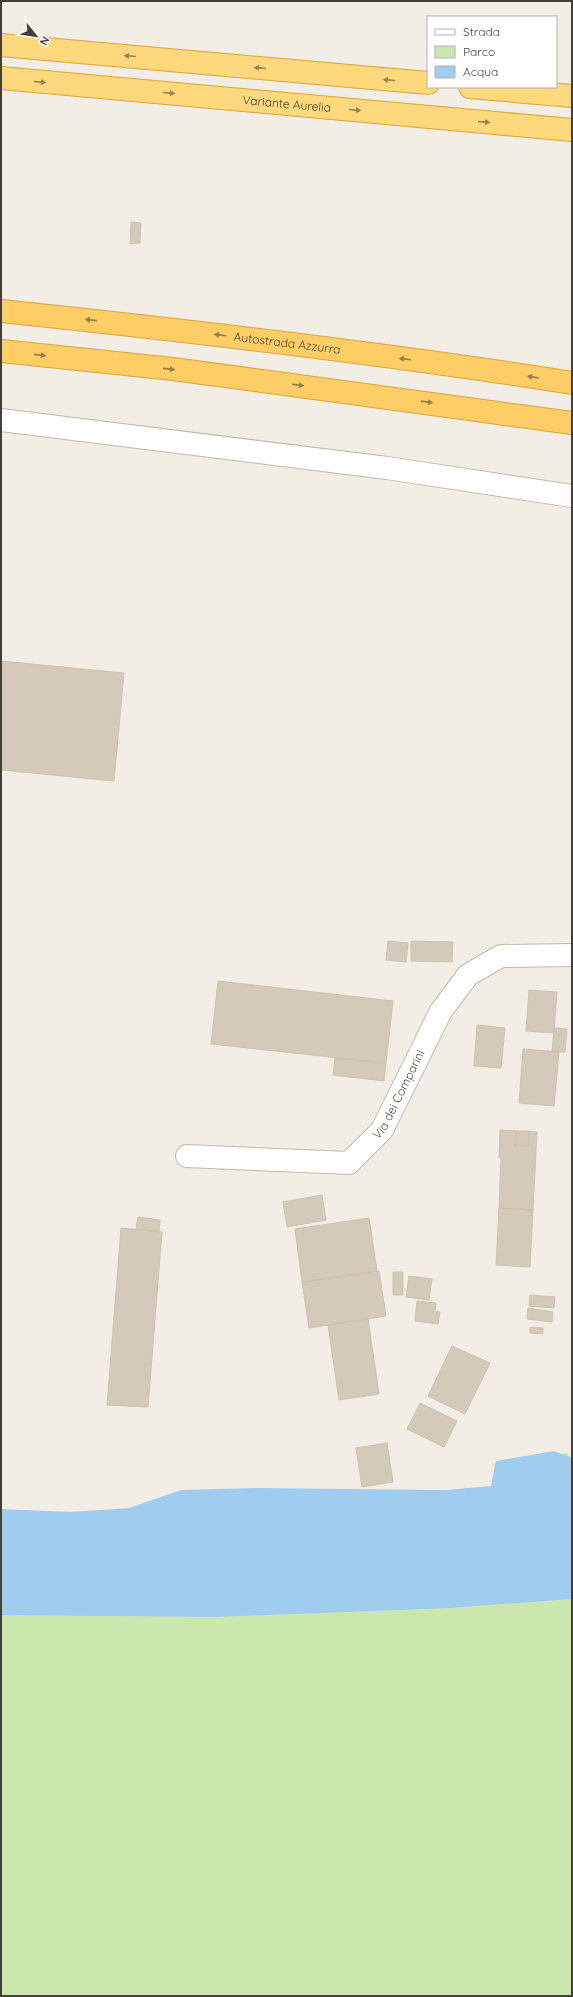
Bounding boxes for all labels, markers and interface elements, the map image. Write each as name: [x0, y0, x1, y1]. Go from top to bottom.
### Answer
north arrow: [16, 16, 56, 56]
legend: [427, 16, 557, 88]
text: Strada: [463, 24, 500, 39]
text: N: [37, 34, 53, 48]
text: Parco: [463, 44, 495, 59]
one-way arrow: [124, 53, 136, 60]
text: Acqua: [463, 64, 498, 79]
one-way arrow: [254, 65, 266, 71]
one-way arrow: [383, 76, 395, 83]
one-way arrow: [34, 78, 46, 85]
one-way arrow: [163, 90, 175, 97]
street label: Variante Aurelia: [242, 92, 332, 115]
one-way arrow: [349, 107, 361, 113]
one-way arrow: [478, 118, 490, 125]
one-way arrow: [85, 317, 97, 323]
street label: Autostrada Azzurra: [233, 329, 342, 357]
one-way arrow: [214, 332, 226, 338]
one-way arrow: [34, 352, 46, 359]
one-way arrow: [399, 356, 411, 362]
one-way arrow: [163, 365, 175, 372]
one-way arrow: [527, 374, 540, 380]
one-way arrow: [292, 382, 304, 388]
one-way arrow: [421, 399, 433, 405]
street label: Via dei Comparini: [369, 1047, 428, 1142]

